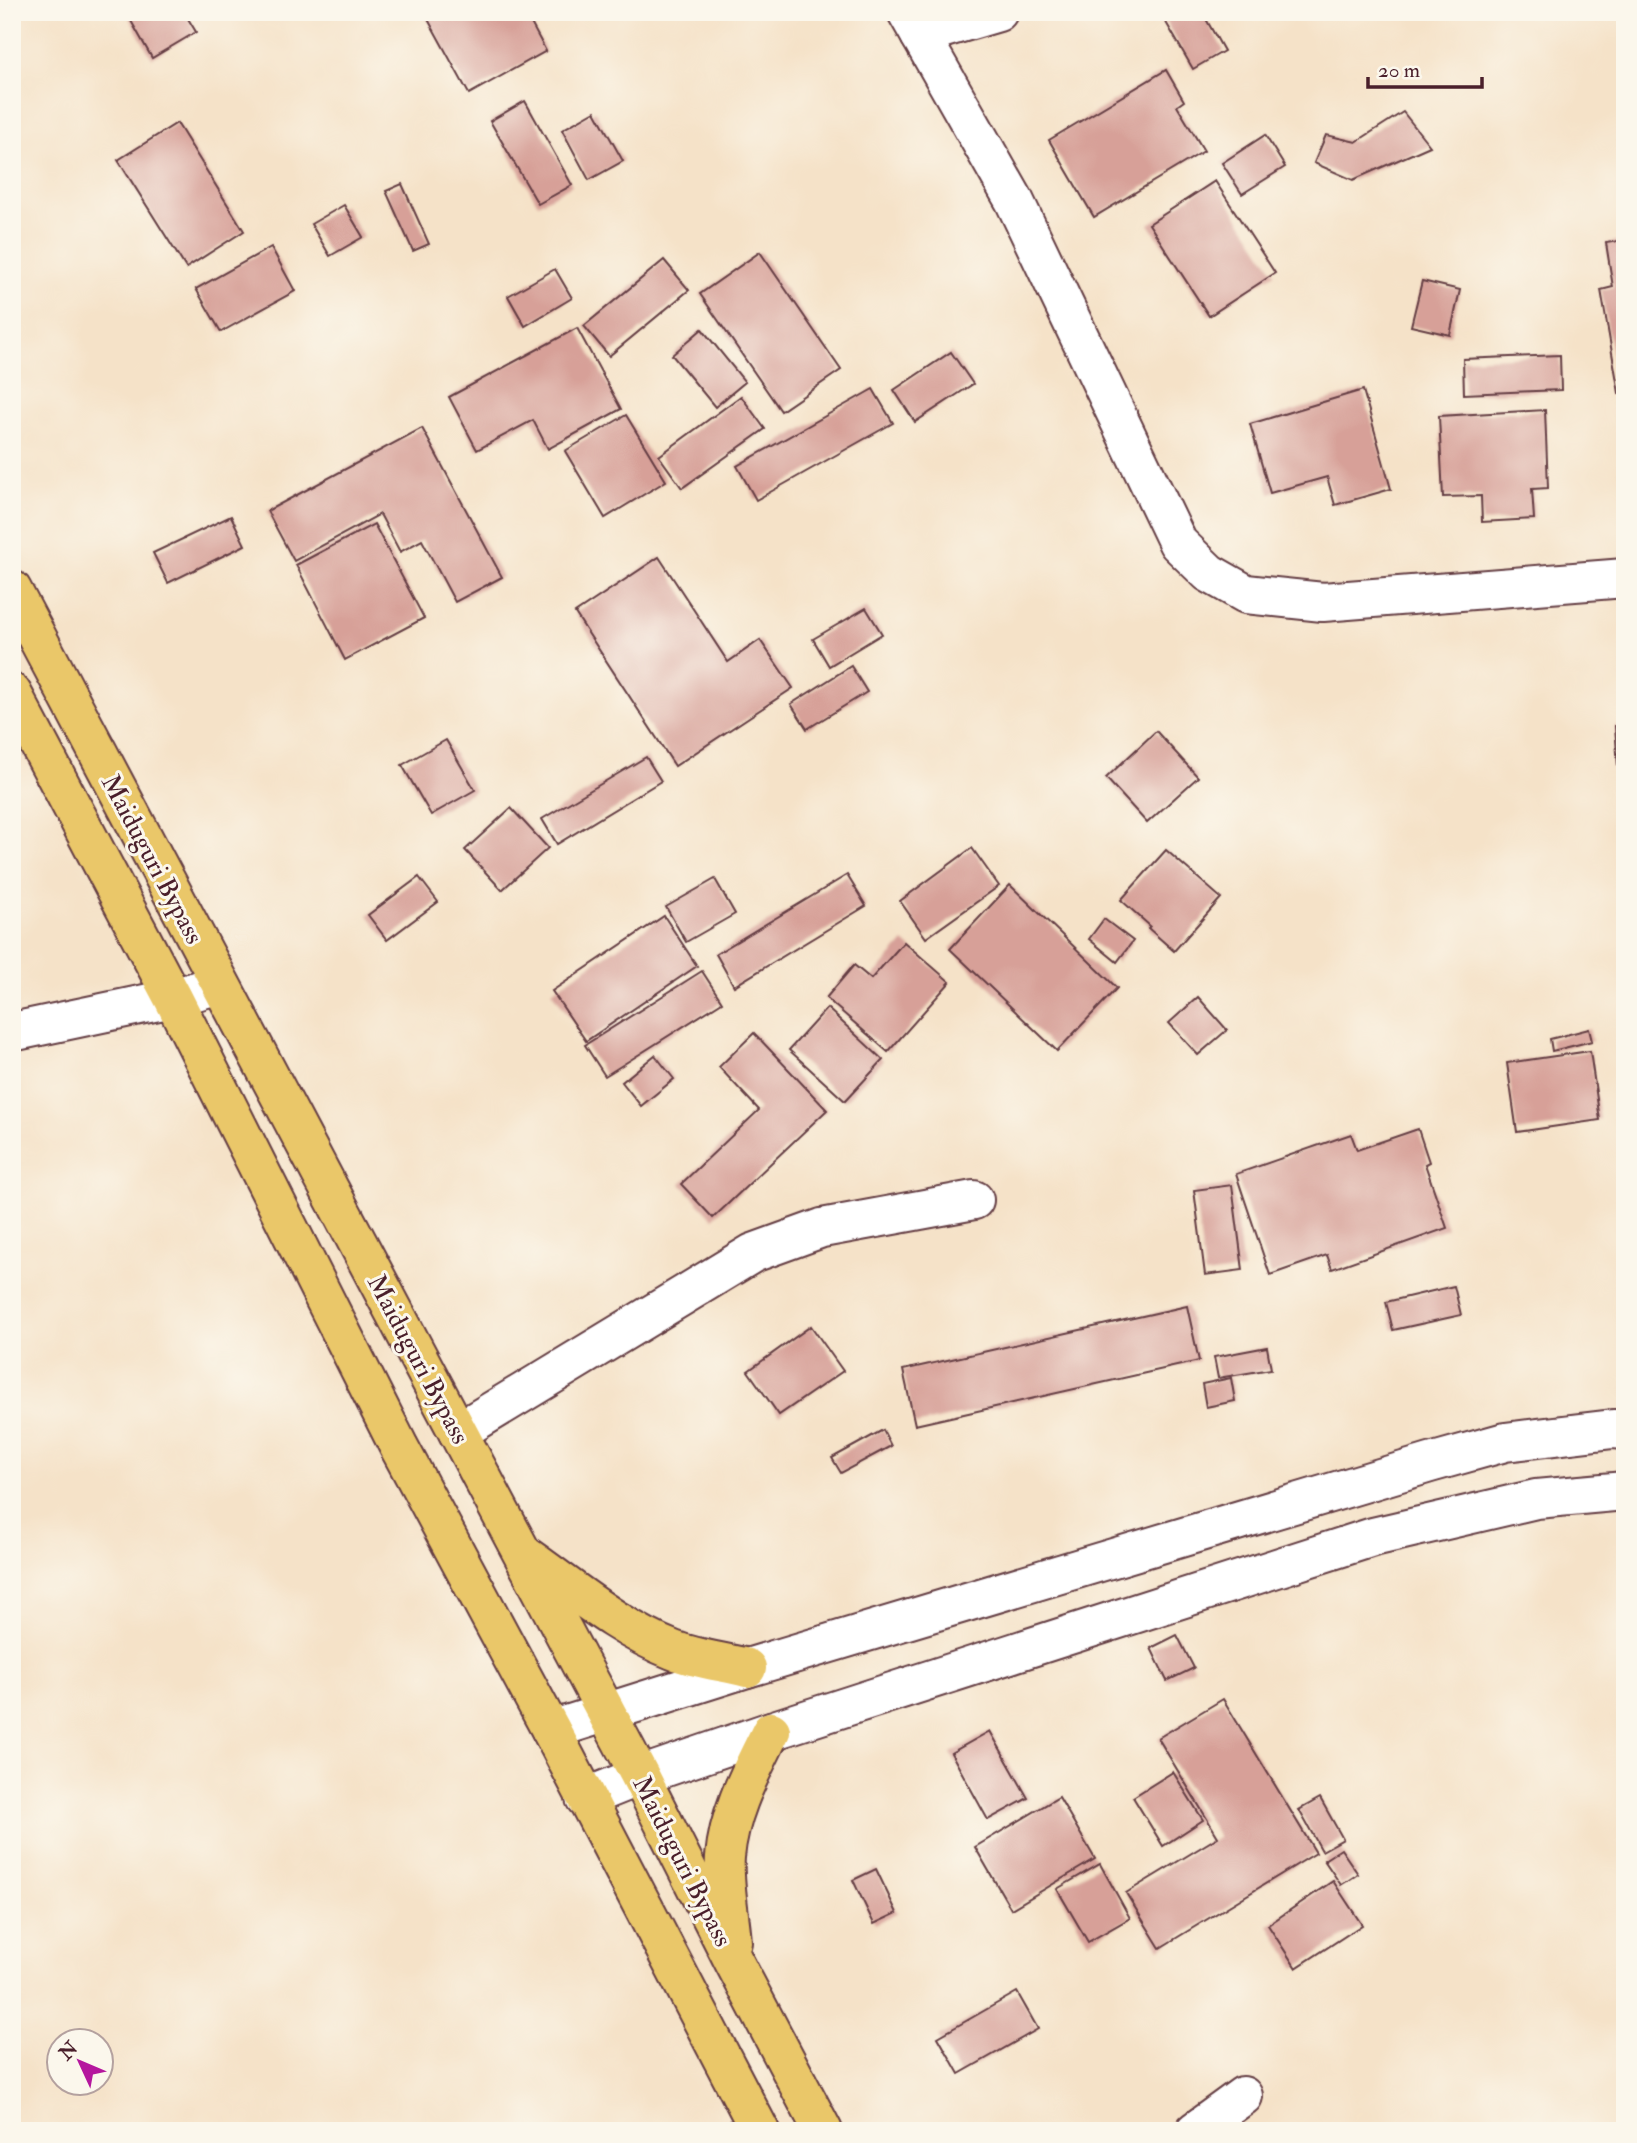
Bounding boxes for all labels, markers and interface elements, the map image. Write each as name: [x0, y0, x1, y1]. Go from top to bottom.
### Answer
scale bar: [1368, 46, 1481, 90]
text: 20 m: [1378, 57, 1420, 84]
street label: Maiduguri Bypass: [93, 769, 210, 950]
street label: Maiduguri Bypass: [359, 1269, 476, 1450]
street label: Maiduguri Bypass: [624, 1771, 739, 1953]
north arrow: [46, 2028, 116, 2098]
text: N: [53, 2036, 84, 2066]

